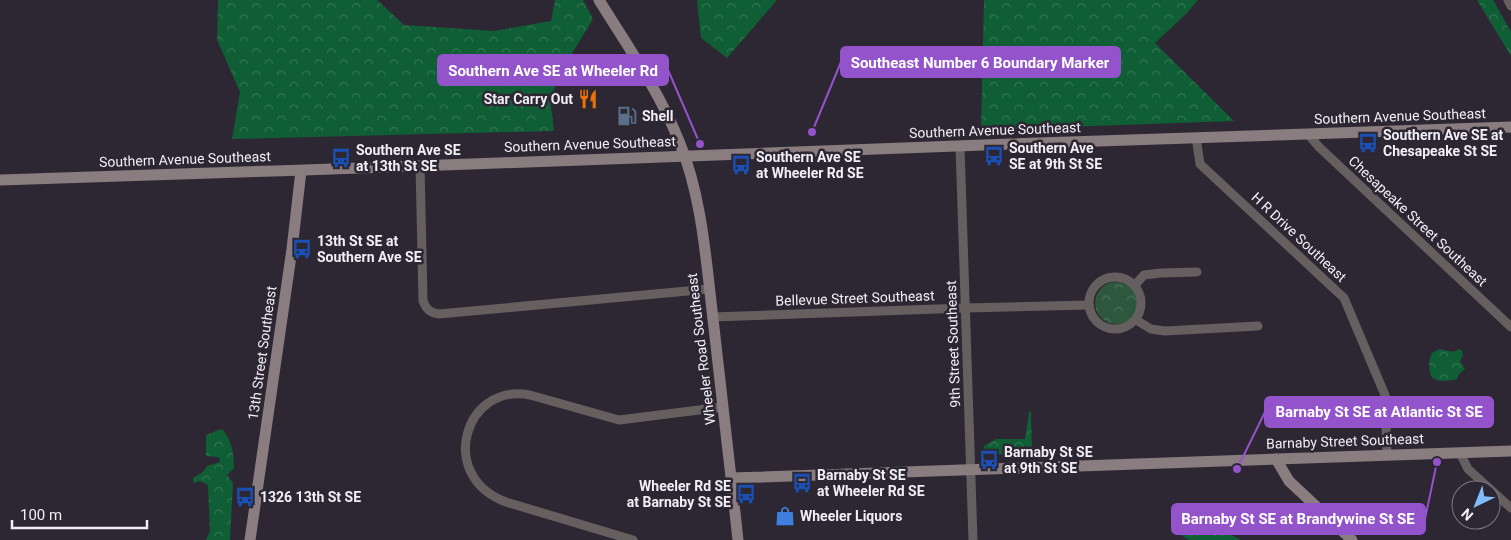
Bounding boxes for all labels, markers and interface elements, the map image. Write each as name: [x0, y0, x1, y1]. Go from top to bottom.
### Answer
callout: Southeast Number 6 Boundary Marker: [841, 47, 1120, 77]
text: Southeast Number 6 Boundary Marker: [851, 54, 1110, 72]
callout: Southern Ave SE at Wheeler Rd: [438, 55, 668, 85]
text: Southern Ave SE at Wheeler Rd: [448, 62, 658, 80]
restaurant icon: Star Carry Out: [577, 88, 599, 110]
place label: Star Carry Out: [484, 91, 573, 107]
fuel station icon: Shell: [616, 105, 638, 127]
street label: Southern Avenue Southeast: [1314, 105, 1487, 127]
place label: Shell: [642, 108, 673, 124]
street label: Southern Avenue Southeast: [909, 119, 1082, 141]
place label: Southern Ave SE at Chesapeake St SE: [1383, 127, 1504, 159]
bus stop icon: Southern Ave SE at Chesapeake St SE: [1357, 132, 1379, 154]
street label: Southern Avenue Southeast: [504, 133, 677, 155]
place label: Southern Ave SE at 9th St SE: [1009, 140, 1102, 172]
place label: Southern Ave SE at 13th St SE: [356, 142, 461, 174]
bus stop icon: Southern Ave SE at 9th St SE: [983, 145, 1005, 167]
bus stop icon: Southern Ave SE at 13th St SE: [330, 147, 352, 169]
street label: Southern Avenue Southeast: [99, 148, 272, 170]
place label: Southern Ave SE at Wheeler Rd SE: [756, 149, 864, 181]
street label: Chesapeake Street Southeast: [1345, 153, 1491, 290]
bus stop icon: Southern Ave SE at Wheeler Rd SE: [730, 154, 752, 176]
street label: H R Drive Southeast: [1248, 189, 1350, 285]
place label: 13th St SE at Southern Ave SE: [317, 233, 422, 265]
bus stop icon: 13th St SE at Southern Ave SE: [291, 238, 313, 260]
street label: Wheeler Road Southeast: [684, 272, 718, 426]
street label: 9th Street Southeast: [943, 280, 963, 408]
street label: 13th Street Southeast: [245, 285, 279, 421]
street label: Bellevue Street Southeast: [775, 287, 935, 309]
callout: Barnaby St SE at Atlantic St SE: [1265, 397, 1493, 427]
text: Barnaby St SE at Atlantic St SE: [1275, 403, 1483, 421]
street label: Barnaby Street Southeast: [1266, 430, 1425, 452]
place label: Barnaby St SE at 9th St SE: [1004, 444, 1093, 476]
bus stop icon: Barnaby St SE at 9th St SE: [978, 449, 1000, 471]
place label: Barnaby St SE at Wheeler Rd SE: [817, 467, 925, 499]
bus stop icon: Barnaby St SE at Wheeler Rd SE: [791, 472, 813, 494]
place label: Wheeler Rd SE at Barnaby St SE: [627, 478, 731, 510]
north arrow: [1451, 480, 1501, 530]
bus stop icon: Wheeler Rd SE at Barnaby St SE: [735, 483, 757, 505]
bus stop icon: 1326 13th St SE: [234, 486, 256, 508]
place label: 1326 13th St SE: [260, 489, 361, 505]
scale bar: [12, 498, 148, 530]
callout: Barnaby St SE at Brandywine St SE: [1172, 504, 1425, 534]
shop icon: Wheeler Liquors: [774, 505, 796, 527]
text: N: [1458, 505, 1476, 524]
text: 100 m: [20, 506, 62, 524]
place label: Wheeler Liquors: [800, 508, 902, 524]
text: Barnaby St SE at Brandywine St SE: [1181, 510, 1415, 528]

